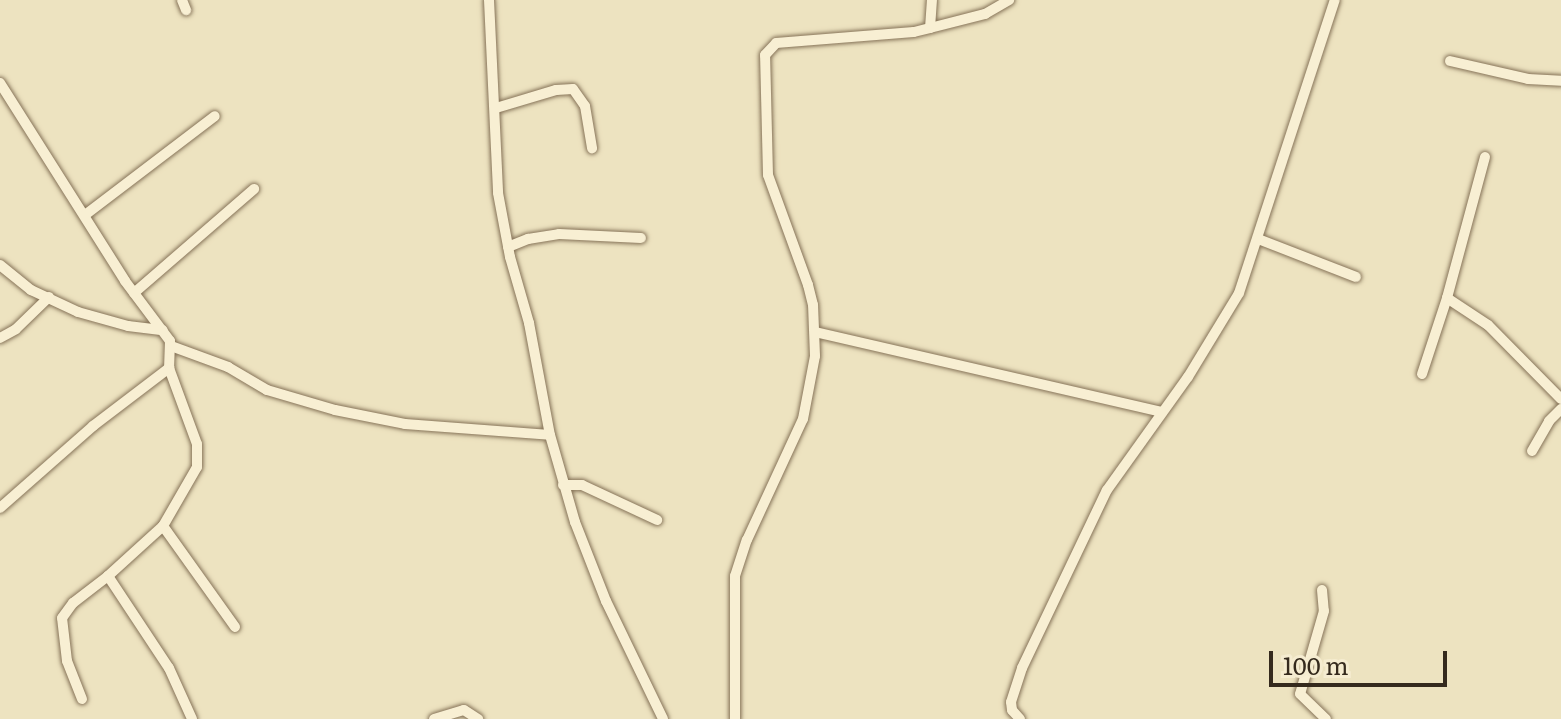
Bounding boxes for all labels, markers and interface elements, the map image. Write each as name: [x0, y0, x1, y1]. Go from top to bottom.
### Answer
scale bar: [1273, 635, 1451, 685]
text: 100 m: [1283, 647, 1349, 682]

